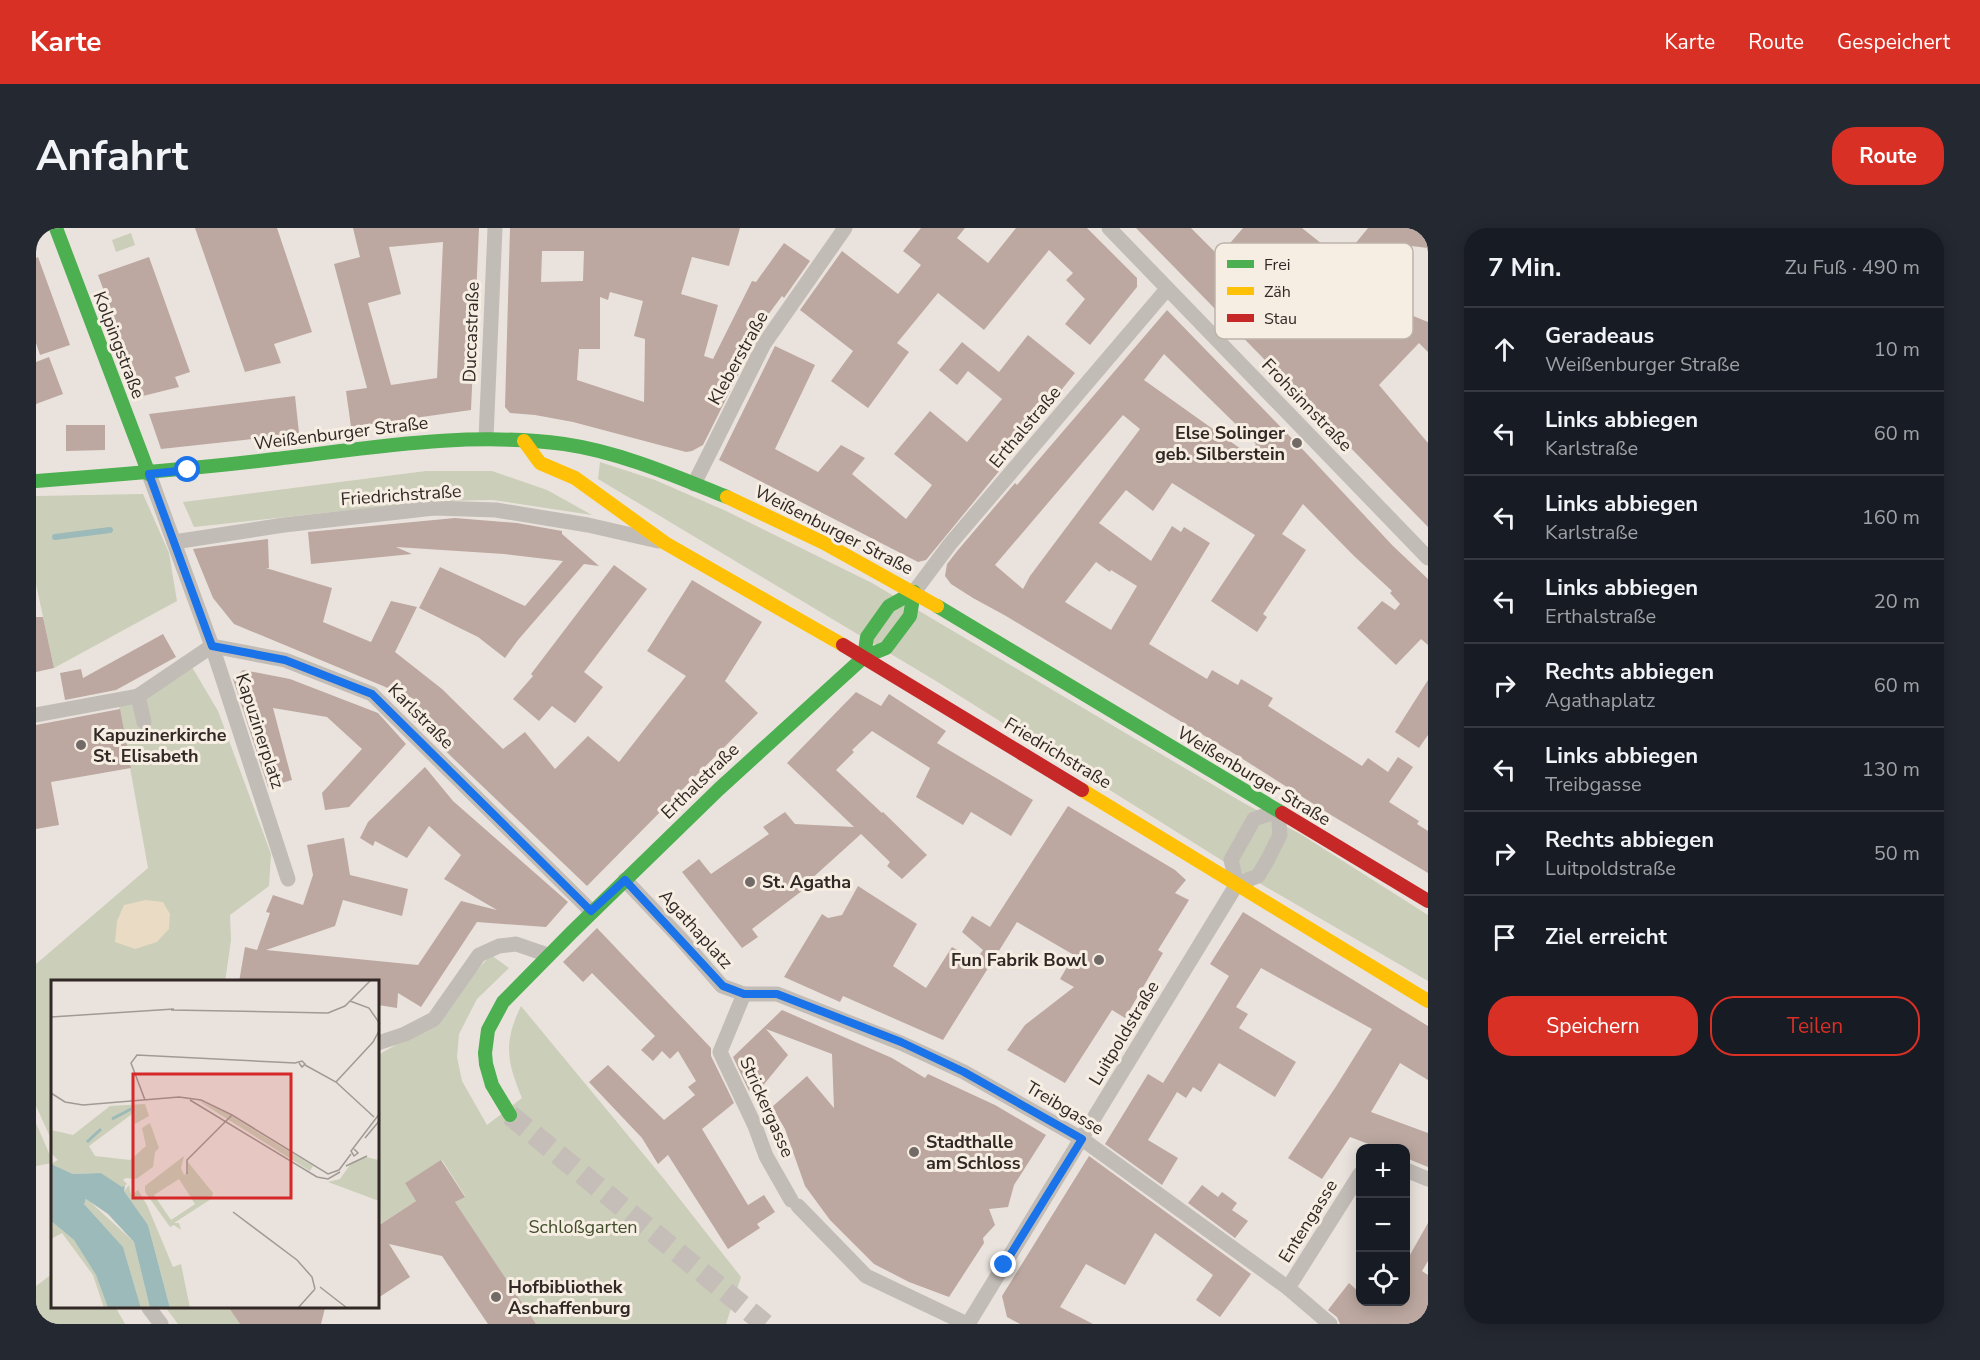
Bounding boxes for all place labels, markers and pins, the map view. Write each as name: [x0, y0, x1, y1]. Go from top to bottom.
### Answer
place label: Else Solinger geb. Silberstein: [1155, 421, 1285, 466]
marker: Else Solinger geb. Silberstein: [1290, 436, 1304, 450]
place label: Kapuzinerkirche St. Elisabeth: [93, 723, 227, 768]
marker: Kapuzinerkirche St. Elisabeth: [74, 738, 88, 752]
place label: St. Agatha: [762, 870, 851, 894]
marker: St. Agatha: [743, 875, 757, 889]
place label: Fun Fabrik Bowl: [951, 948, 1087, 972]
marker: Fun Fabrik Bowl: [1092, 953, 1106, 967]
place label: Stadthalle am Schloss: [926, 1130, 1021, 1175]
marker: Stadthalle am Schloss: [907, 1145, 921, 1159]
place label: Hofbibliothek Aschaffenburg: [508, 1275, 631, 1320]
marker: Hofbibliothek Aschaffenburg: [489, 1290, 503, 1304]

